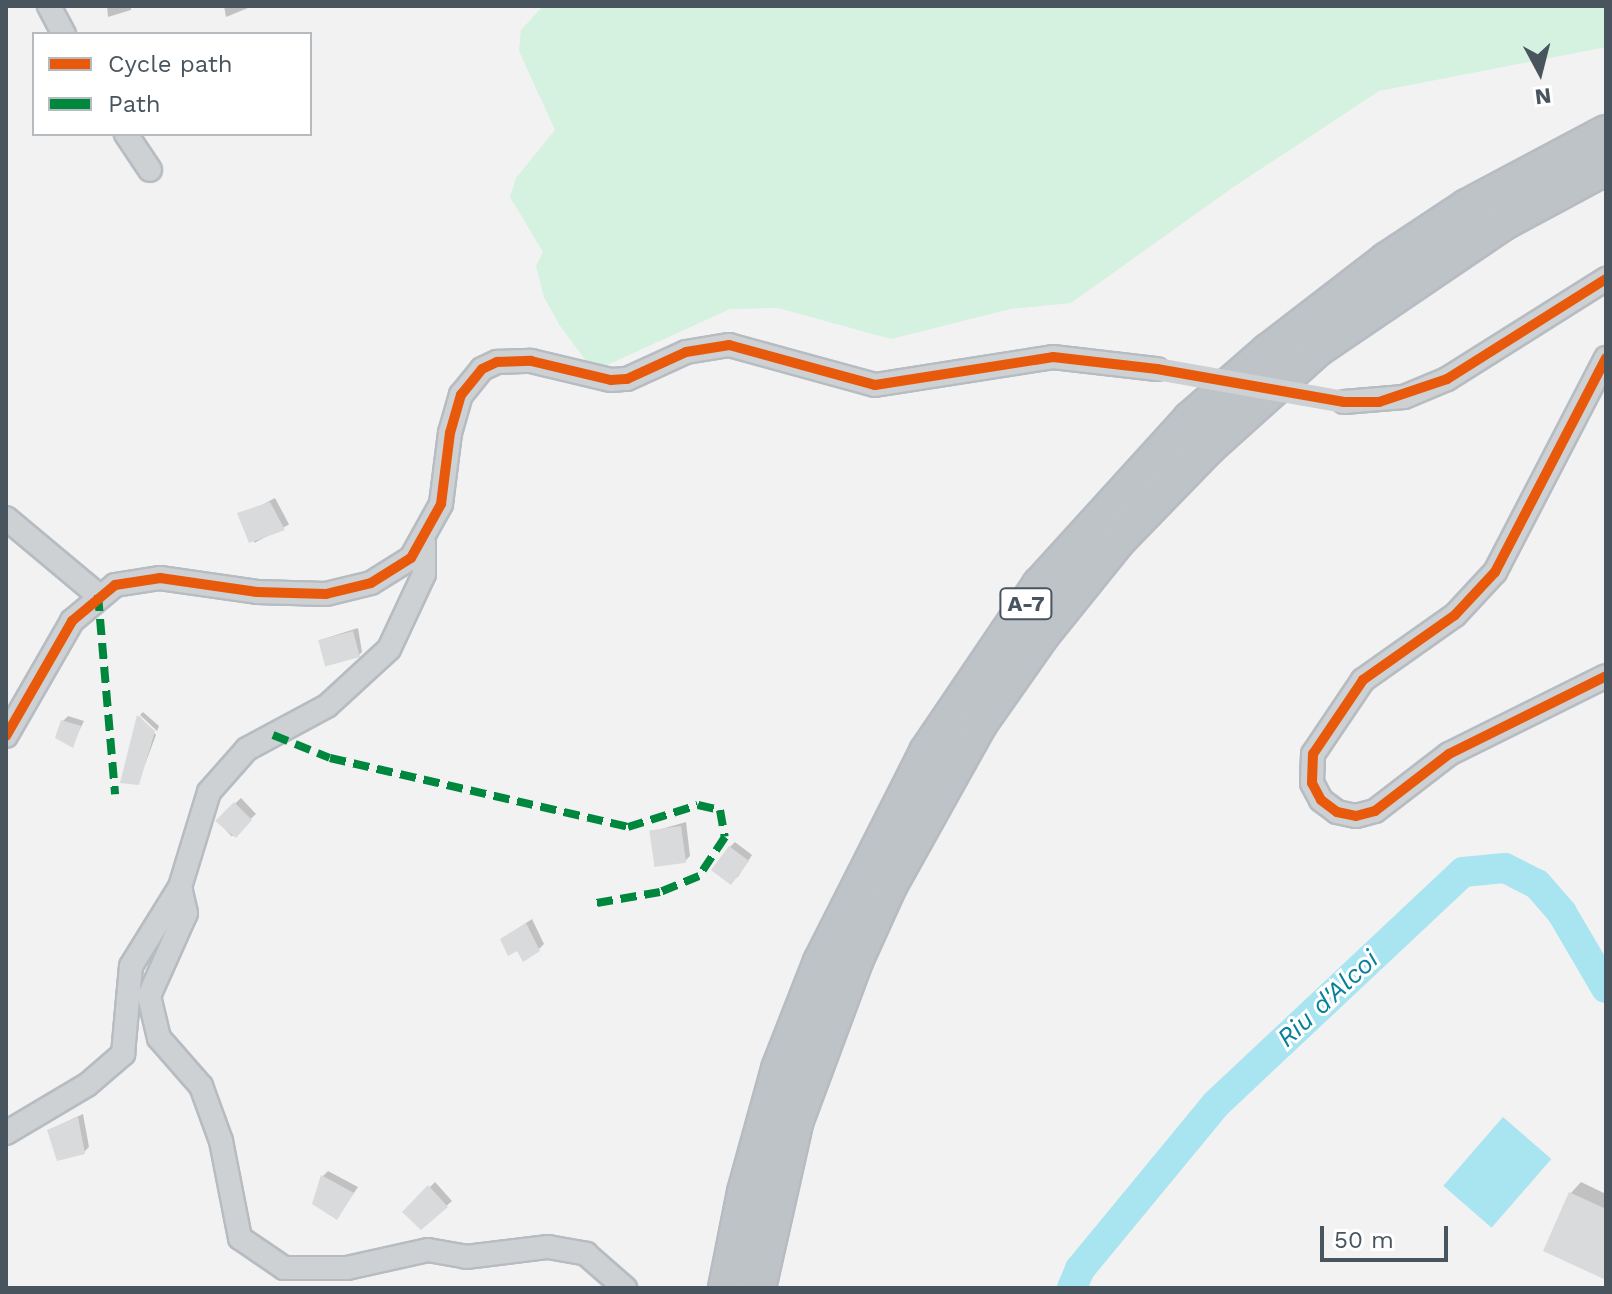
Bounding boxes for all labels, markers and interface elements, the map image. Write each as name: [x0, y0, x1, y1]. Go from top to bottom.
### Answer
legend: [32, 32, 312, 136]
north arrow: [1500, 32, 1580, 112]
text: Cycle path: [108, 50, 233, 78]
text: N: [1533, 83, 1553, 110]
text: Path: [108, 90, 161, 118]
road number: A-7: [998, 586, 1054, 622]
water label: Riu d'Alcoi: [1271, 944, 1385, 1054]
scale bar: [1324, 1210, 1452, 1260]
text: 50 m: [1334, 1226, 1394, 1254]

